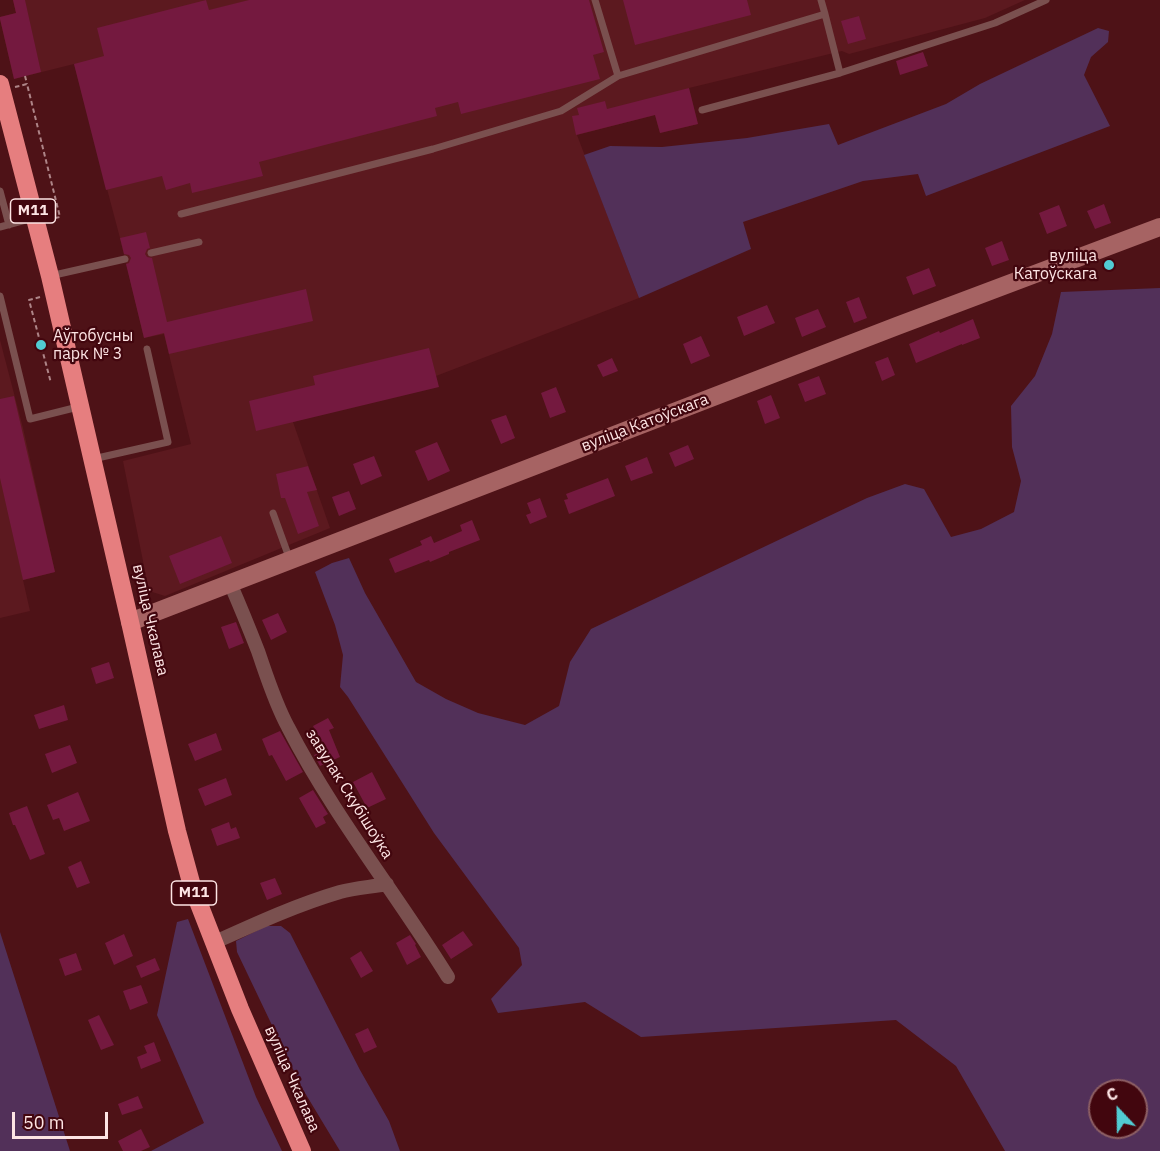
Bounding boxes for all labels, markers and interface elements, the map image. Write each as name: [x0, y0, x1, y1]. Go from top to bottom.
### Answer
road number: М11: [10, 199, 56, 223]
place label: вуліца Катоўскага: [1014, 246, 1097, 284]
marker: вуліца Катоўскага: [1102, 258, 1116, 272]
place label: Аўтобусны парк № 3: [53, 326, 133, 364]
marker: Аўтобусны парк № 3: [34, 338, 48, 352]
street label: вуліца Катоўскага: [579, 390, 711, 456]
street label: вуліца Чкалава: [128, 562, 172, 678]
street label: завулак Скубішоўка: [301, 725, 397, 863]
road number: М11: [172, 881, 216, 905]
street label: вуліца Чкалава: [260, 1023, 324, 1135]
north arrow: [1088, 1079, 1148, 1139]
text: С: [1103, 1083, 1121, 1105]
scale bar: [15, 1100, 111, 1138]
text: 50 m: [23, 1111, 65, 1134]

